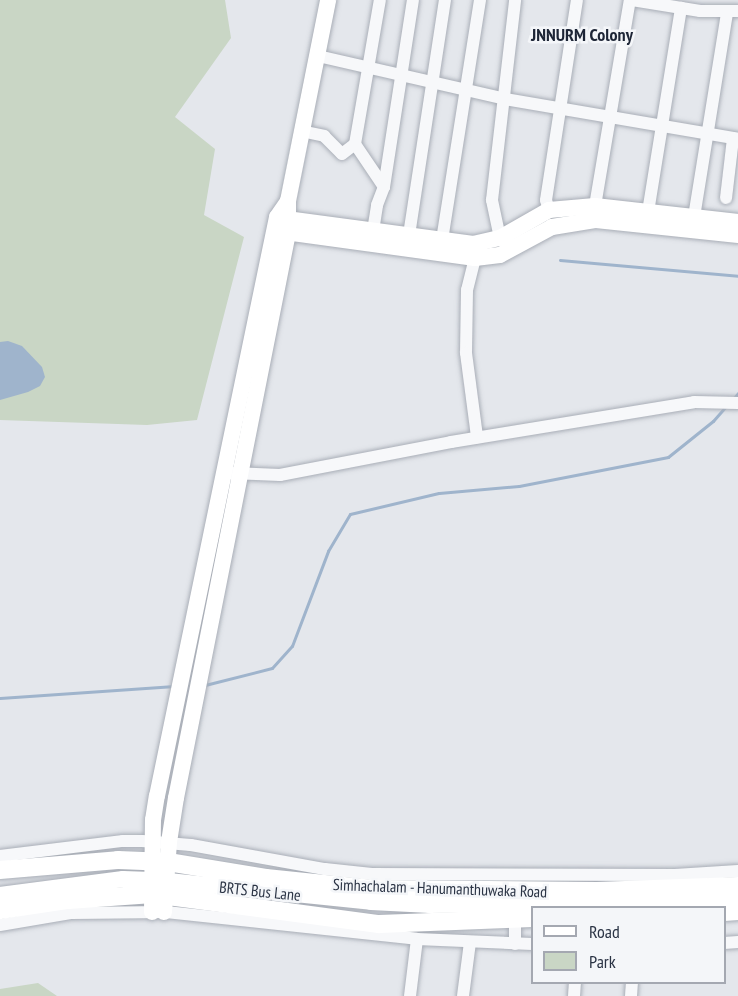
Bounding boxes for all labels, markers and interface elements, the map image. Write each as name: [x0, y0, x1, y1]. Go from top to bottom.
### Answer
district label: JNNURM Colony: [531, 24, 633, 46]
street label: Simhachalam - Hanumanthuwaka Road: [332, 875, 548, 901]
street label: BRTS Bus Lane: [218, 877, 302, 905]
legend: [531, 906, 726, 984]
text: Road: [589, 920, 620, 943]
text: Park: [589, 950, 616, 973]

